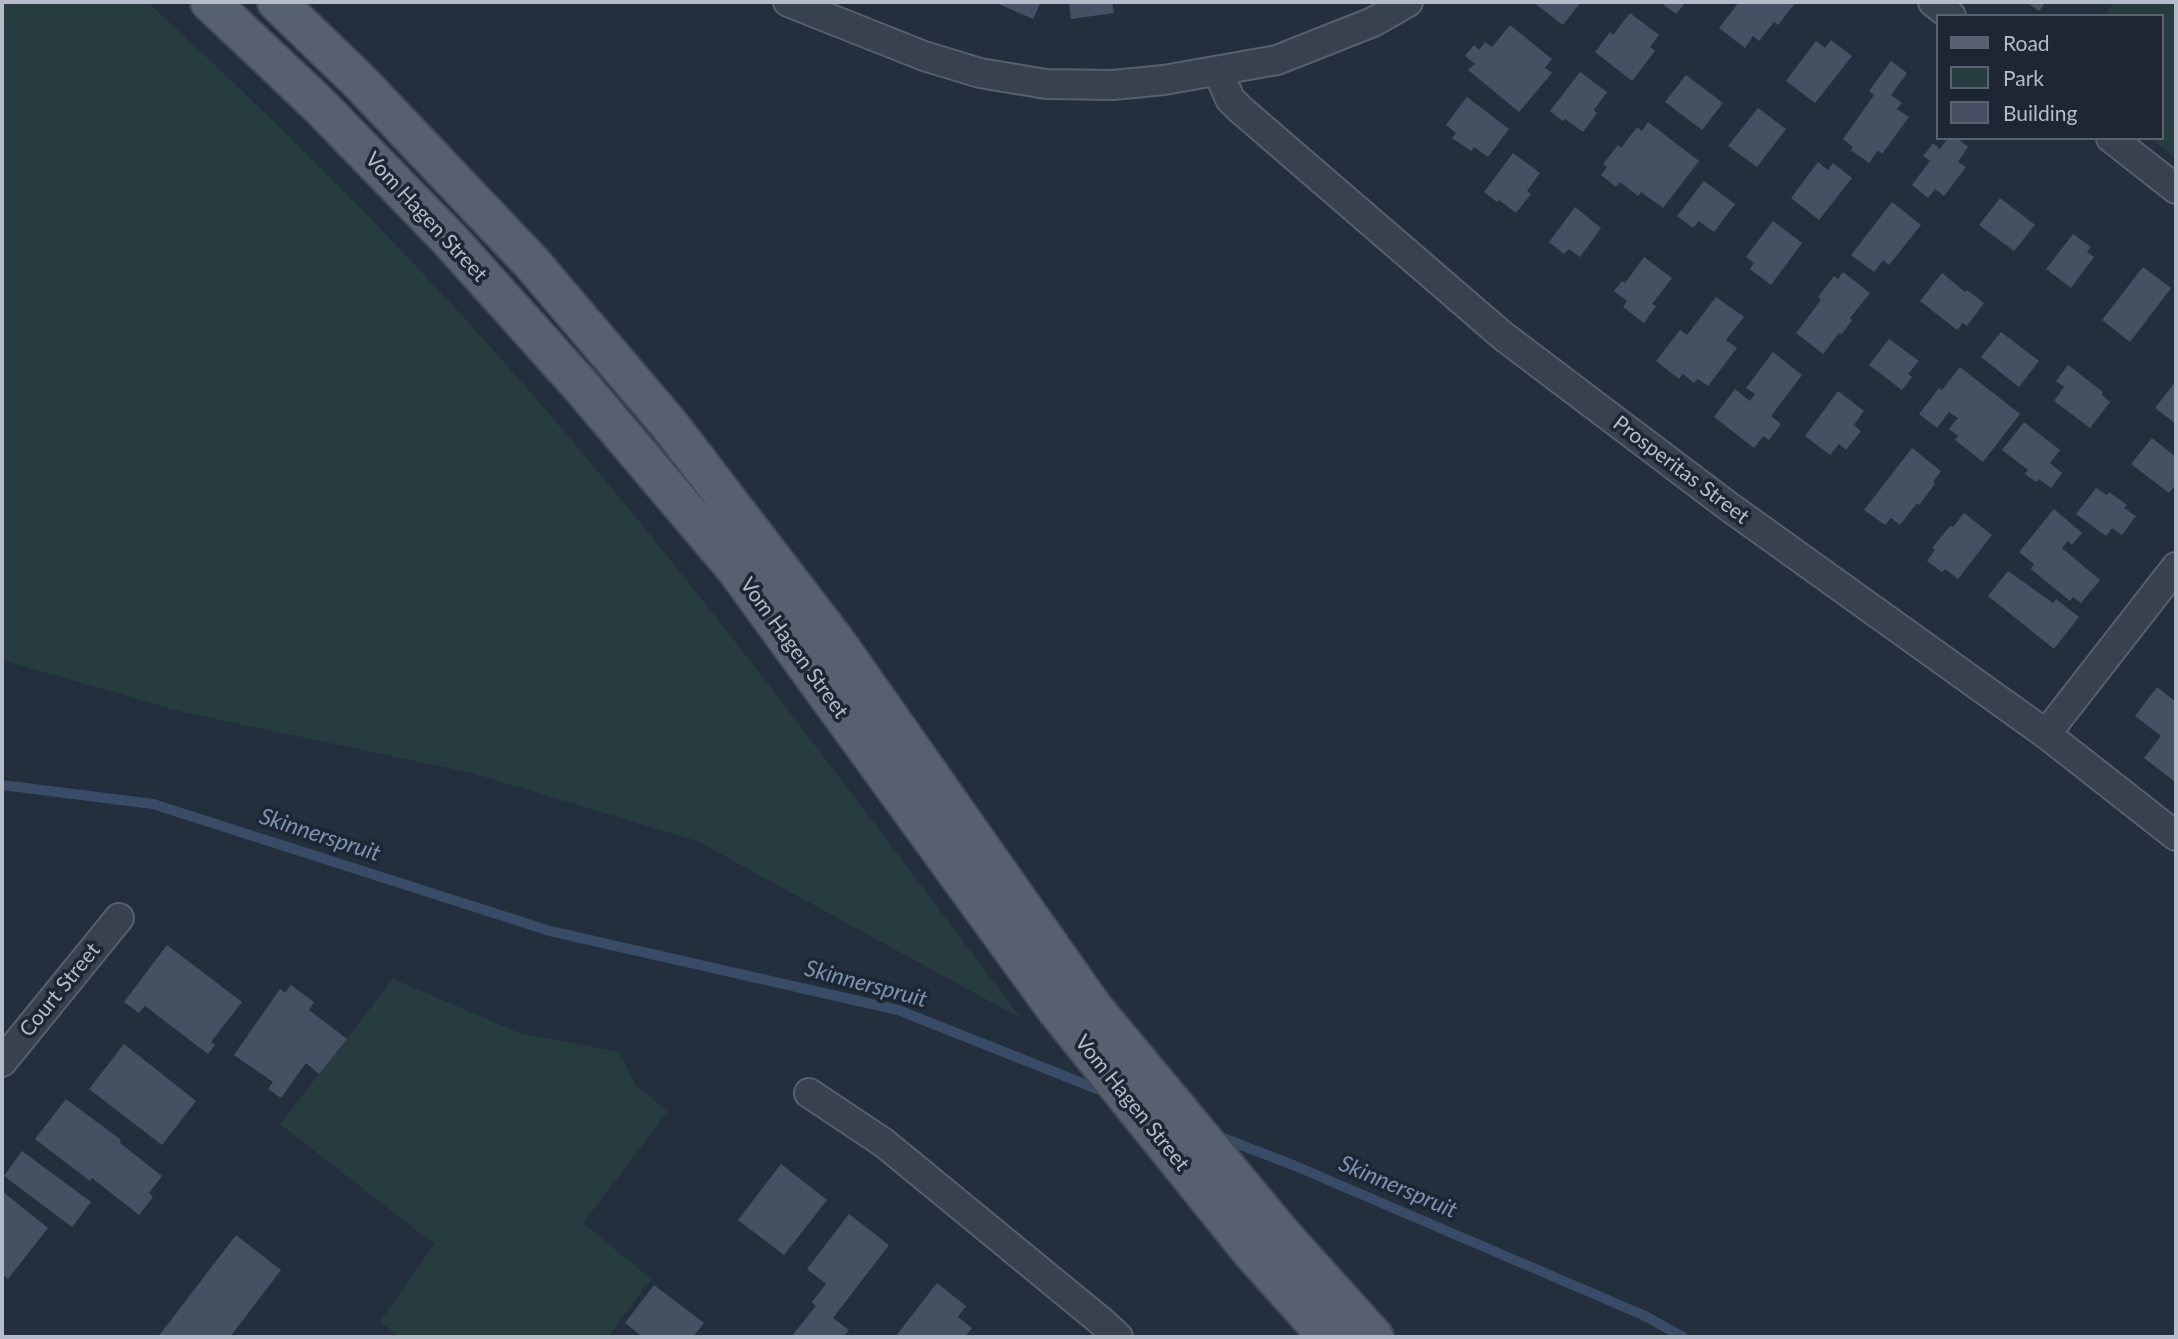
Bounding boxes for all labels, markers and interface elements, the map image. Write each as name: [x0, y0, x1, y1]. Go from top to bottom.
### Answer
legend: [1937, 14, 2164, 140]
text: Road: [2003, 30, 2050, 55]
text: Park: [2003, 65, 2044, 90]
text: Building: [2003, 100, 2078, 125]
street label: Vom Hagen Street: [360, 147, 492, 287]
street label: Prosperitas Street: [1608, 411, 1754, 529]
street label: Vom Hagen Street: [735, 573, 853, 723]
water label: Skinnerspruit: [256, 802, 384, 868]
street label: Court Street: [15, 938, 105, 1042]
water label: Skinnerspruit: [802, 954, 930, 1014]
street label: Vom Hagen Street: [1069, 1030, 1195, 1176]
water label: Skinnerspruit: [1335, 1150, 1461, 1224]

